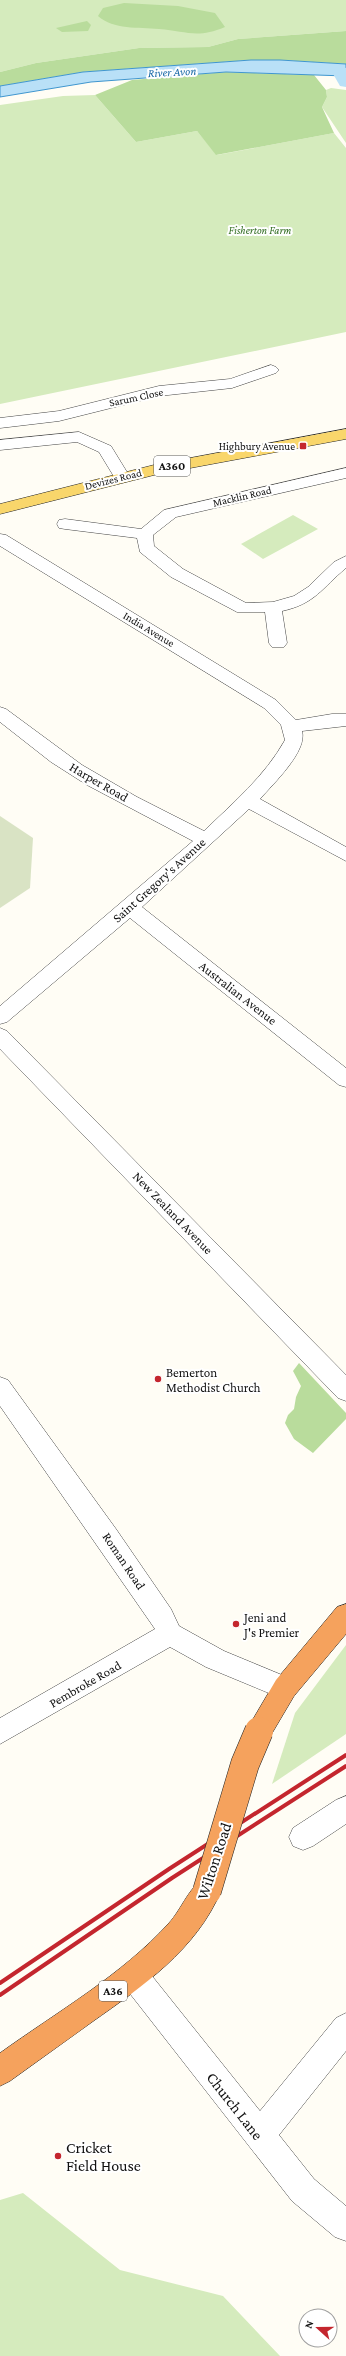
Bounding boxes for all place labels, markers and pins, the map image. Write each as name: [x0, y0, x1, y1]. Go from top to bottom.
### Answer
place label: Highbury Avenue: [219, 440, 295, 453]
marker: Highbury Avenue: [298, 441, 308, 451]
place label: Bemerton Methodist Church: [166, 1365, 261, 1395]
marker: Bemerton Methodist Church: [153, 1374, 163, 1384]
place label: Jeni and J's Premier: [243, 1610, 300, 1640]
marker: Jeni and J's Premier: [231, 1619, 241, 1629]
place label: Cricket Field House: [66, 2139, 141, 2174]
marker: Cricket Field House: [53, 2151, 63, 2161]

